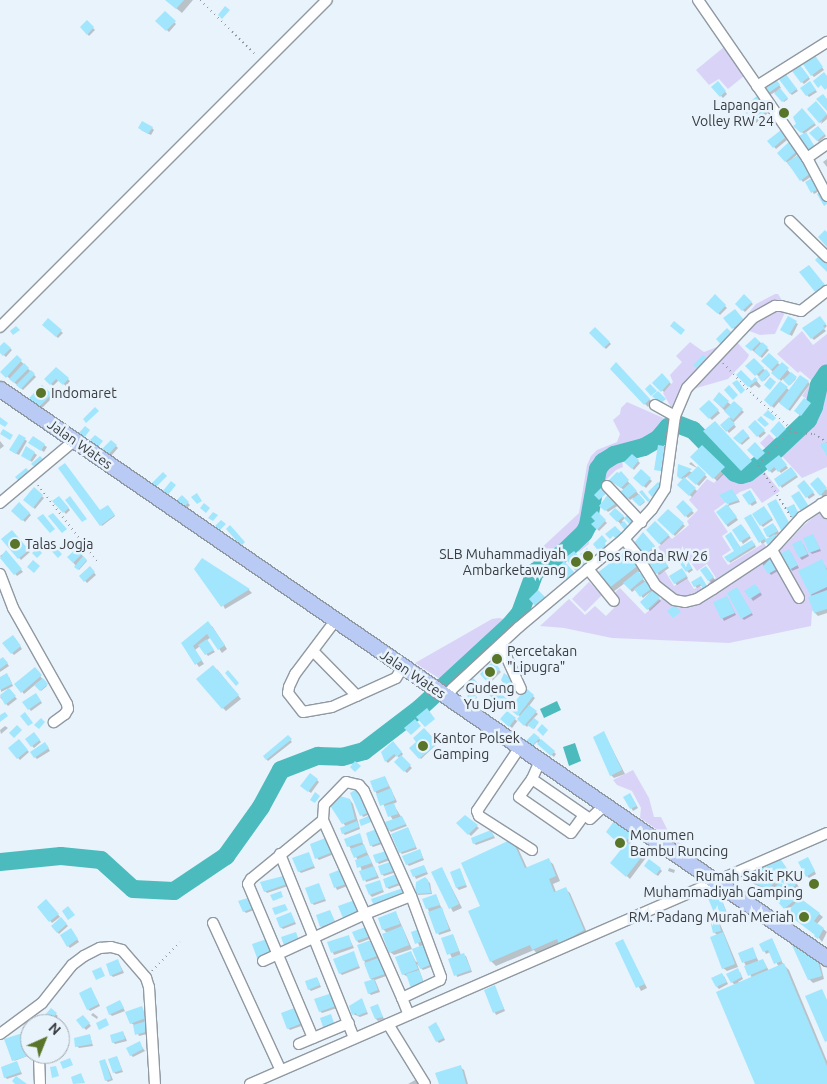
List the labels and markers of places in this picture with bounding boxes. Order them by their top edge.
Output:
place label: Lapangan Volley RW 24 [692,97,774,130]
marker: Lapangan Volley RW 24 [778,107,790,119]
place label: Indomaret [51,385,117,401]
marker: Indomaret [35,387,47,399]
place label: Talas Jogja [25,536,93,552]
marker: Talas Jogja [9,538,21,550]
place label: SLB Muhammadiyah Ambarketawang [439,546,566,578]
place label: Pos Ronda RW 26 [598,548,708,564]
marker: Pos Ronda RW 26 [582,550,594,562]
marker: SLB Muhammadiyah Ambarketawang [570,556,582,568]
place label: Percetakan "Lipugra" [507,643,577,676]
marker: Percetakan "Lipugra" [491,653,503,665]
marker: Gudeng Yu Djum [484,666,496,678]
place label: Gudeng Yu Djum [464,680,516,712]
place label: Kantor Polsek Gamping [433,730,520,762]
marker: Kantor Polsek Gamping [417,740,429,752]
place label: Monumen Bambu Runcing [630,827,728,860]
marker: Monumen Bambu Runcing [614,837,626,849]
place label: Rumah Sakit PKU Muhammadiyah Gamping [643,868,803,900]
marker: Rumah Sakit PKU Muhammadiyah Gamping [807,877,821,891]
place label: RM. Padang Murah Meriah [629,909,794,925]
marker: RM. Padang Murah Meriah [798,911,810,923]

